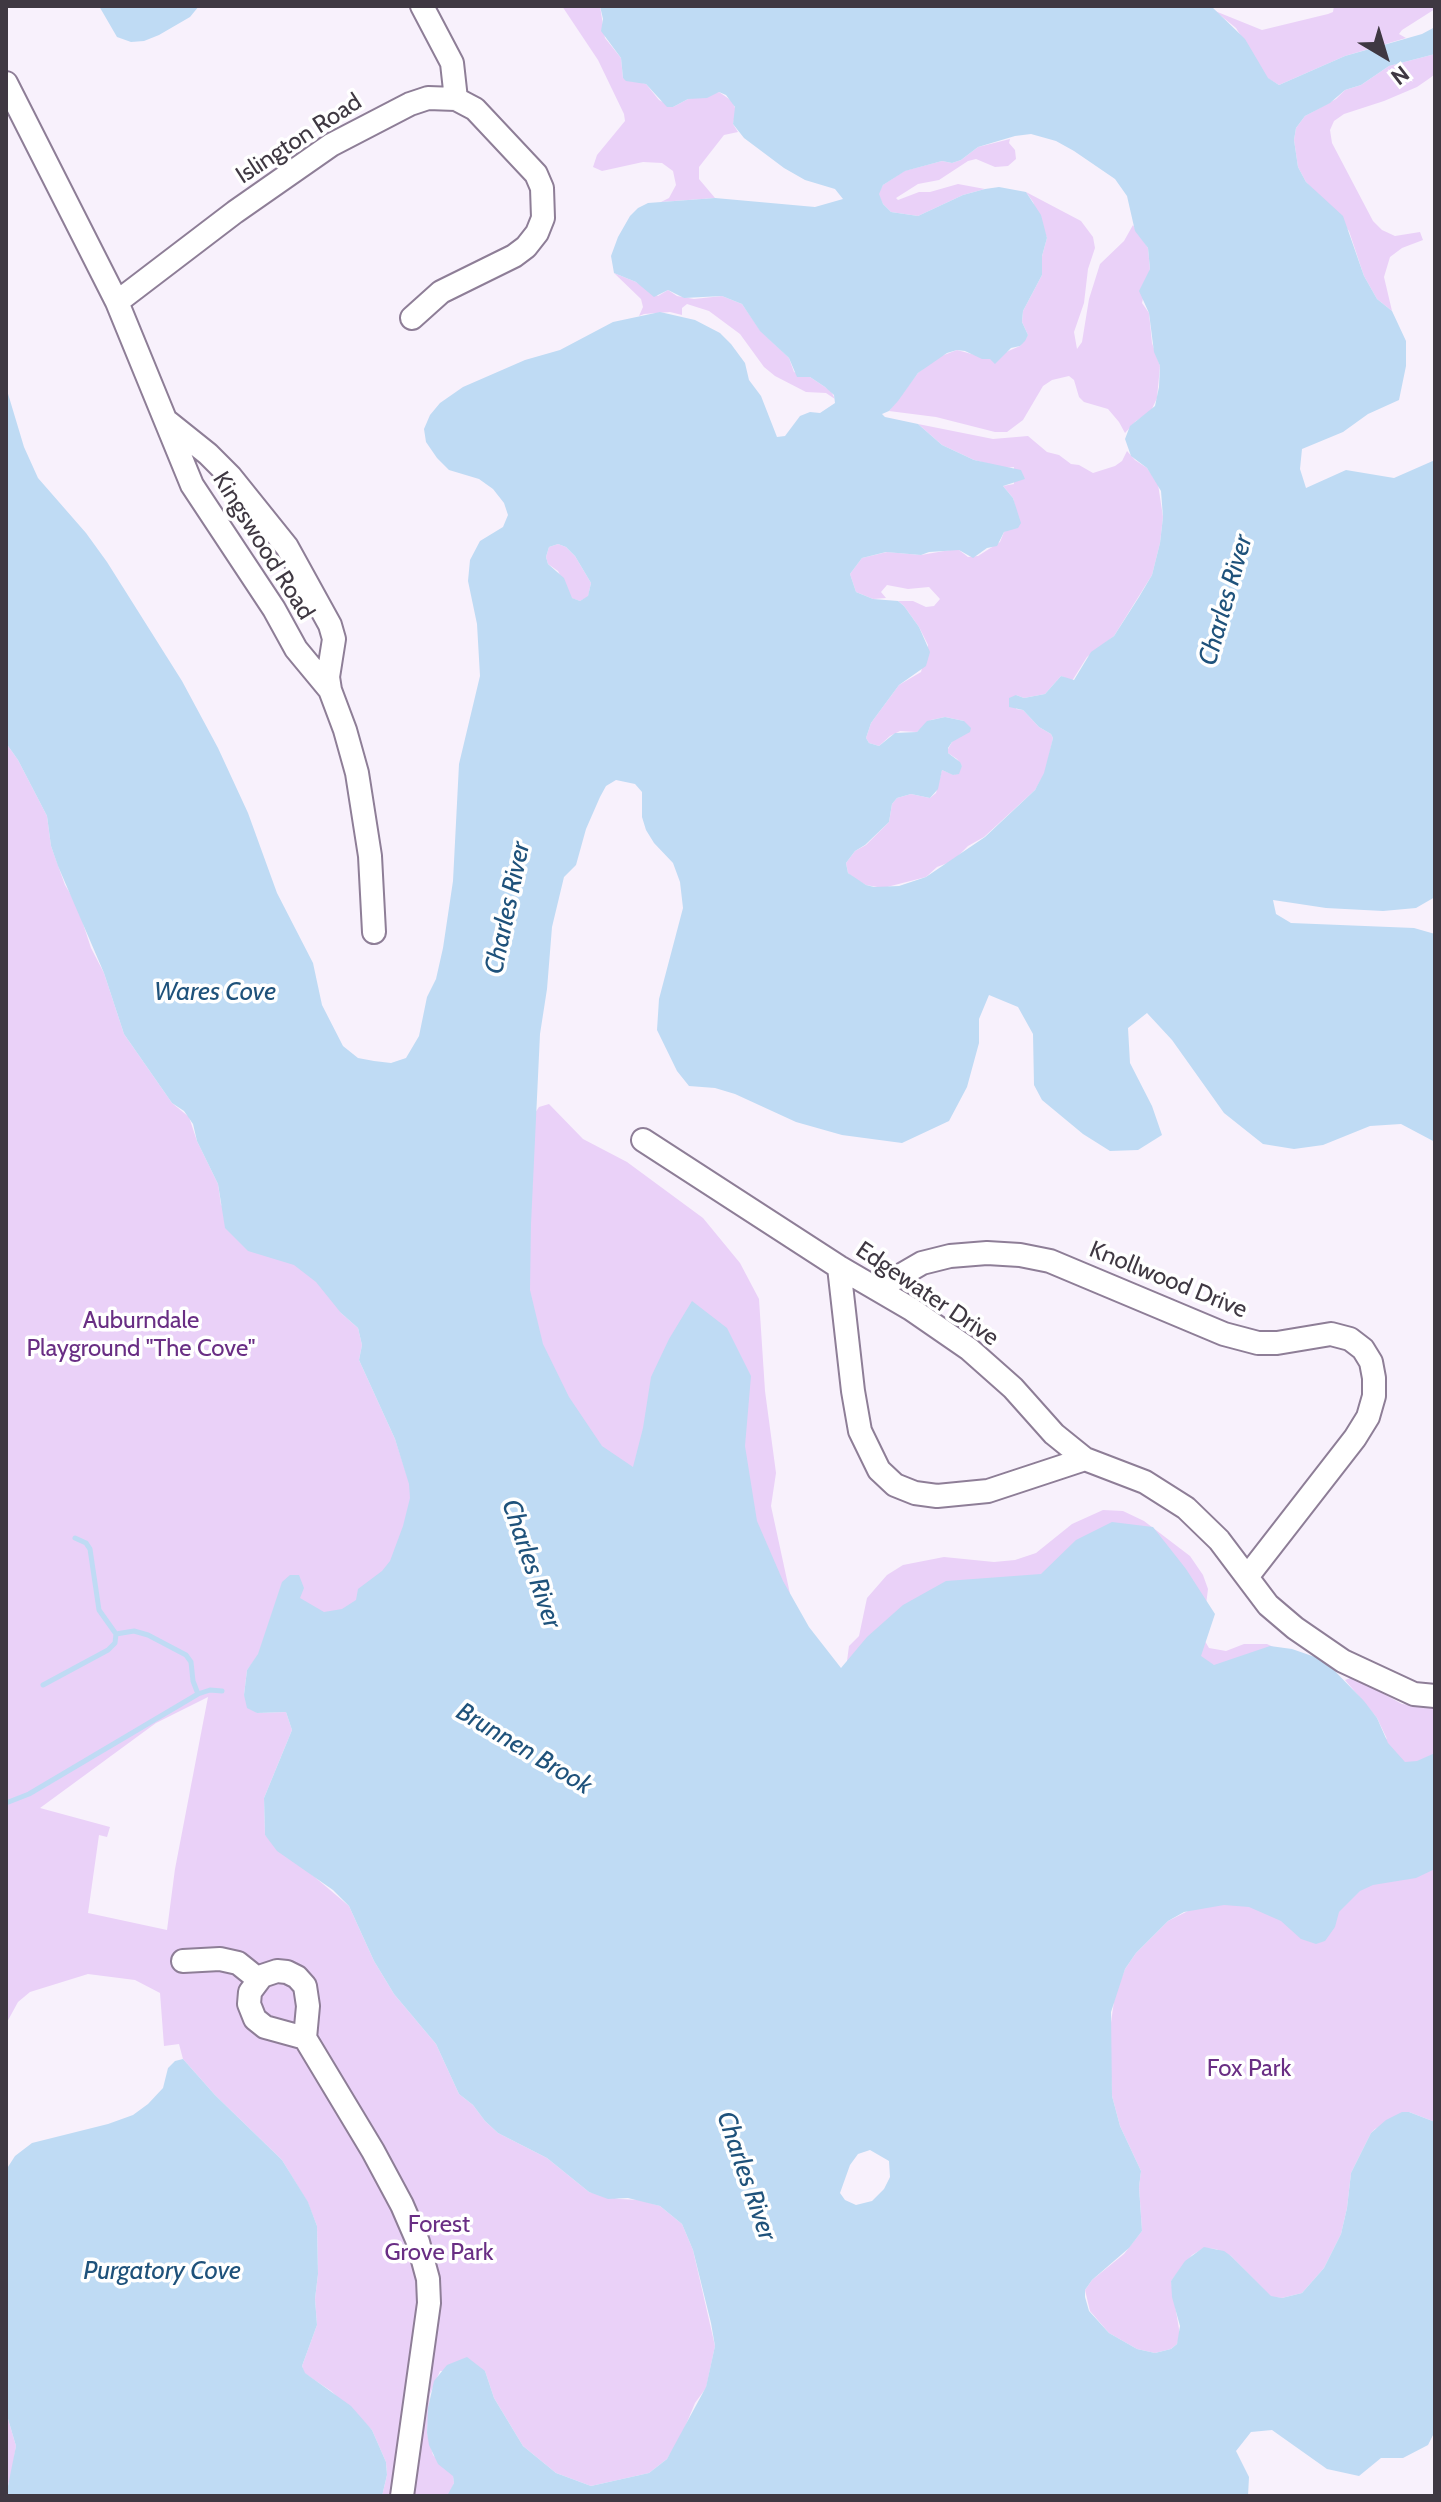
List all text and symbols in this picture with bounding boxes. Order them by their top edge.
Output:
north arrow [1345,16,1425,96]
text: N [1386,60,1415,91]
street label: Islington Road [231,88,367,190]
street label: Kingswood Road [206,467,320,625]
water label: Charles River [1192,531,1260,669]
water label: Charles River [479,839,537,977]
water label: Wares Cove [154,976,276,1008]
street label: Knollwood Drive [1085,1235,1251,1325]
street label: Edgewater Drive [850,1236,1004,1352]
park label: Auburndale Playground "The Cove" [26,1307,256,1363]
water label: Charles River [494,1495,568,1633]
water label: Brunnen Brook [450,1696,598,1802]
park label: Fox Park [1207,2055,1291,2083]
water label: Charles River [709,2107,783,2245]
park label: Forest Grove Park [385,2211,493,2267]
water label: Purgatory Cove [83,2255,241,2287]

